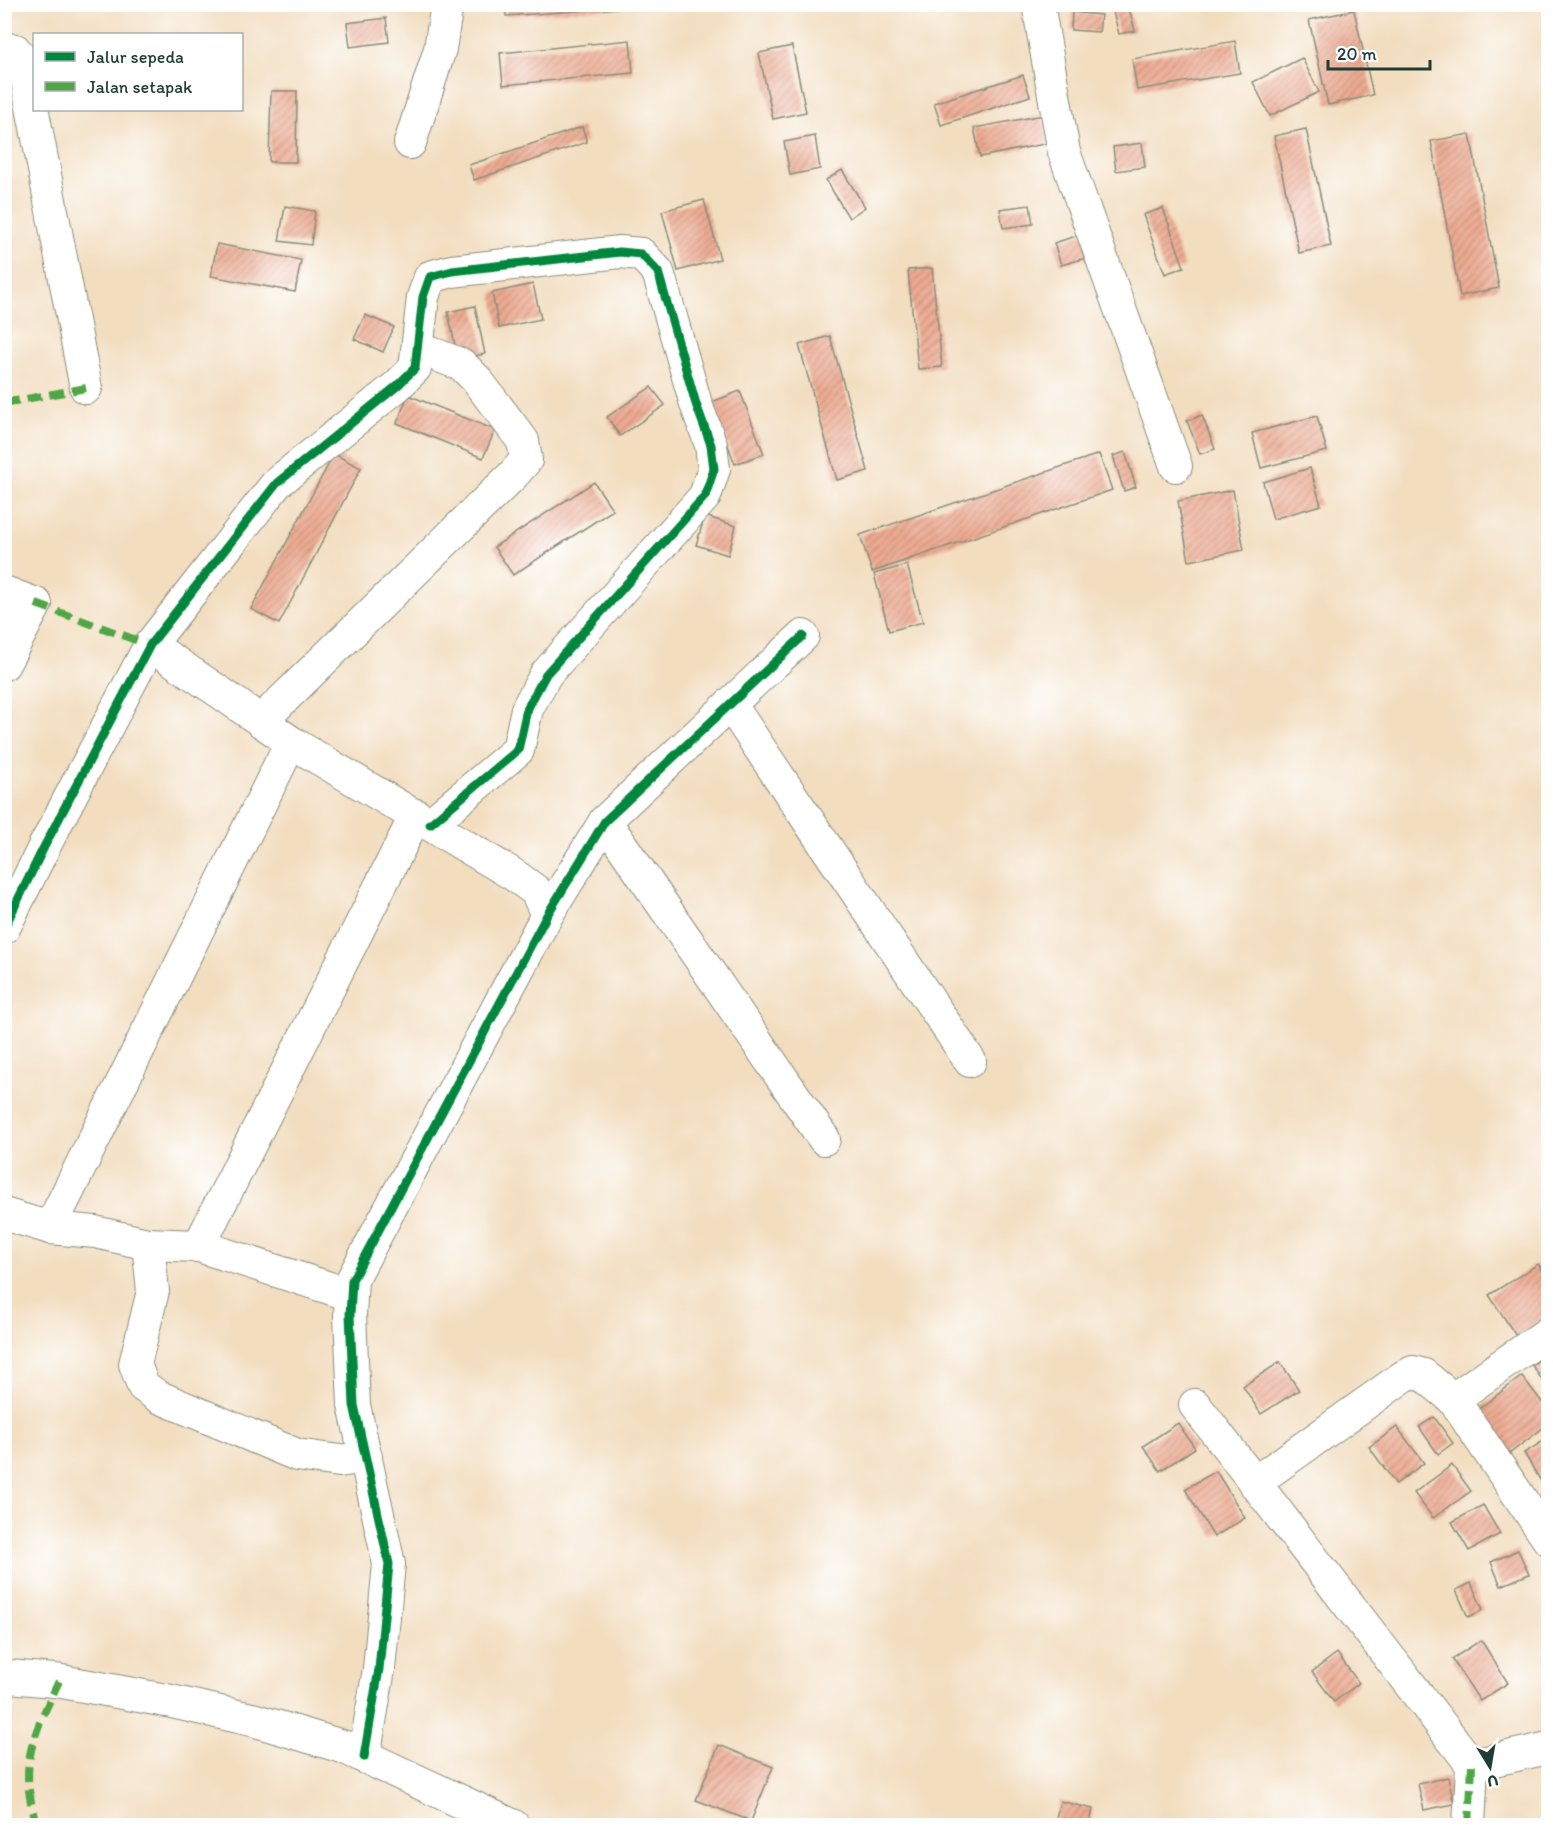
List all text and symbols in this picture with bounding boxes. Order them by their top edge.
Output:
legend [33,33,243,111]
scale bar [1328,33,1430,71]
text: 20 m [1337,43,1377,65]
text: Jalur sepeda [87,46,184,68]
text: Jalan setapak [87,76,193,98]
north arrow [1460,1737,1520,1797]
text: U [1486,1771,1500,1792]

